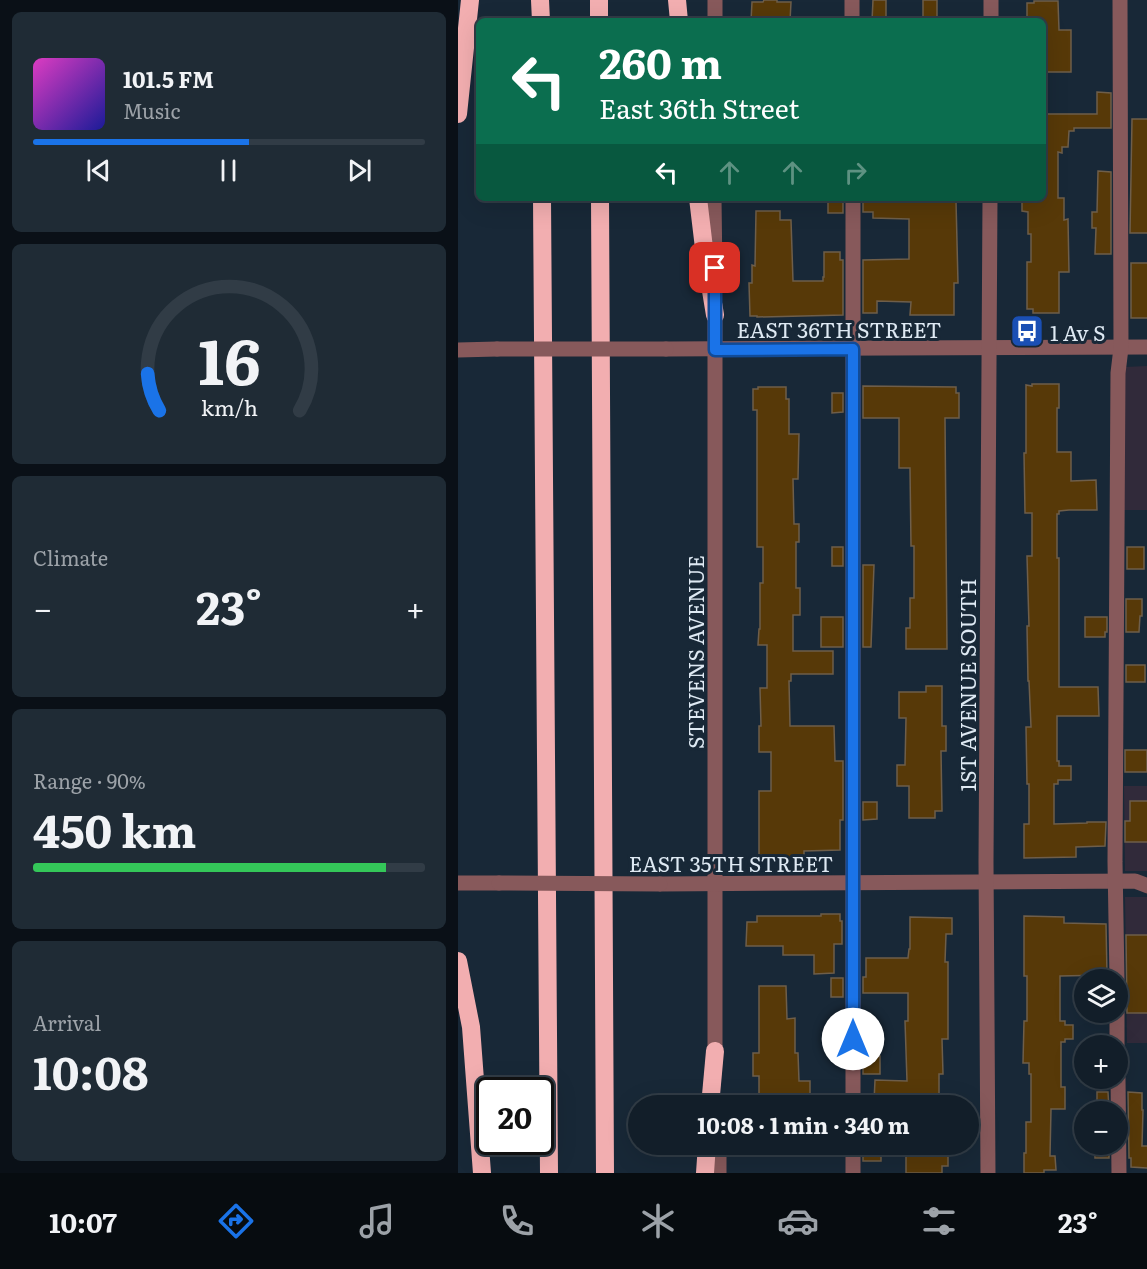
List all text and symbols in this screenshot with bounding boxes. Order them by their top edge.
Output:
text: 260 m [599,30,722,92]
icon: left [500,42,578,120]
text: 101.5 FM [123,62,214,95]
text: East 36th Street [599,87,799,127]
text: Music [123,95,180,125]
icon: previous [82,154,115,187]
icon: pause [212,154,245,187]
icon: next [343,154,376,187]
icon: left [650,156,683,189]
icon: ahead [713,156,746,189]
icon: ahead [776,156,809,189]
icon: right [839,156,872,189]
pin [689,242,740,293]
icon: arrive [698,251,731,284]
text: 16 [198,312,260,404]
street label: EAST 36TH STREET [736,313,942,344]
bus stop icon: 1 Av S [1009,313,1045,349]
place label: 1 Av S [1050,316,1105,347]
text: km/h [200,392,258,424]
text: Climate [33,542,108,572]
street label: STEVENS AVENUE [679,555,710,749]
text: 23° [196,572,262,639]
street label: 1ST AVENUE SOUTH [951,578,982,792]
text: − [33,582,52,631]
text: + [406,582,425,631]
text: Range · 90% [33,765,146,795]
text: 450 km [33,795,196,862]
street label: EAST 35TH STREET [629,847,833,878]
map controls [1074,969,1128,1155]
button: layers [1074,969,1128,1023]
text: Arrival [33,1007,101,1037]
position arrow [821,1007,885,1071]
button: + [1074,1035,1128,1089]
text: 10:08 [33,1037,148,1104]
speed limit sign: 20 [476,1077,554,1155]
button: − [1074,1101,1128,1155]
text: 10:08 · 1 min · 340 m [697,1108,910,1141]
icon: directions [215,1200,257,1242]
icon: music [356,1200,398,1242]
icon: phone [496,1200,538,1242]
icon: climate [637,1200,679,1242]
icon: car [777,1200,819,1242]
icon: filters [918,1200,960,1242]
text: 10:07 [49,1201,117,1241]
text: 23° [1058,1201,1098,1241]

